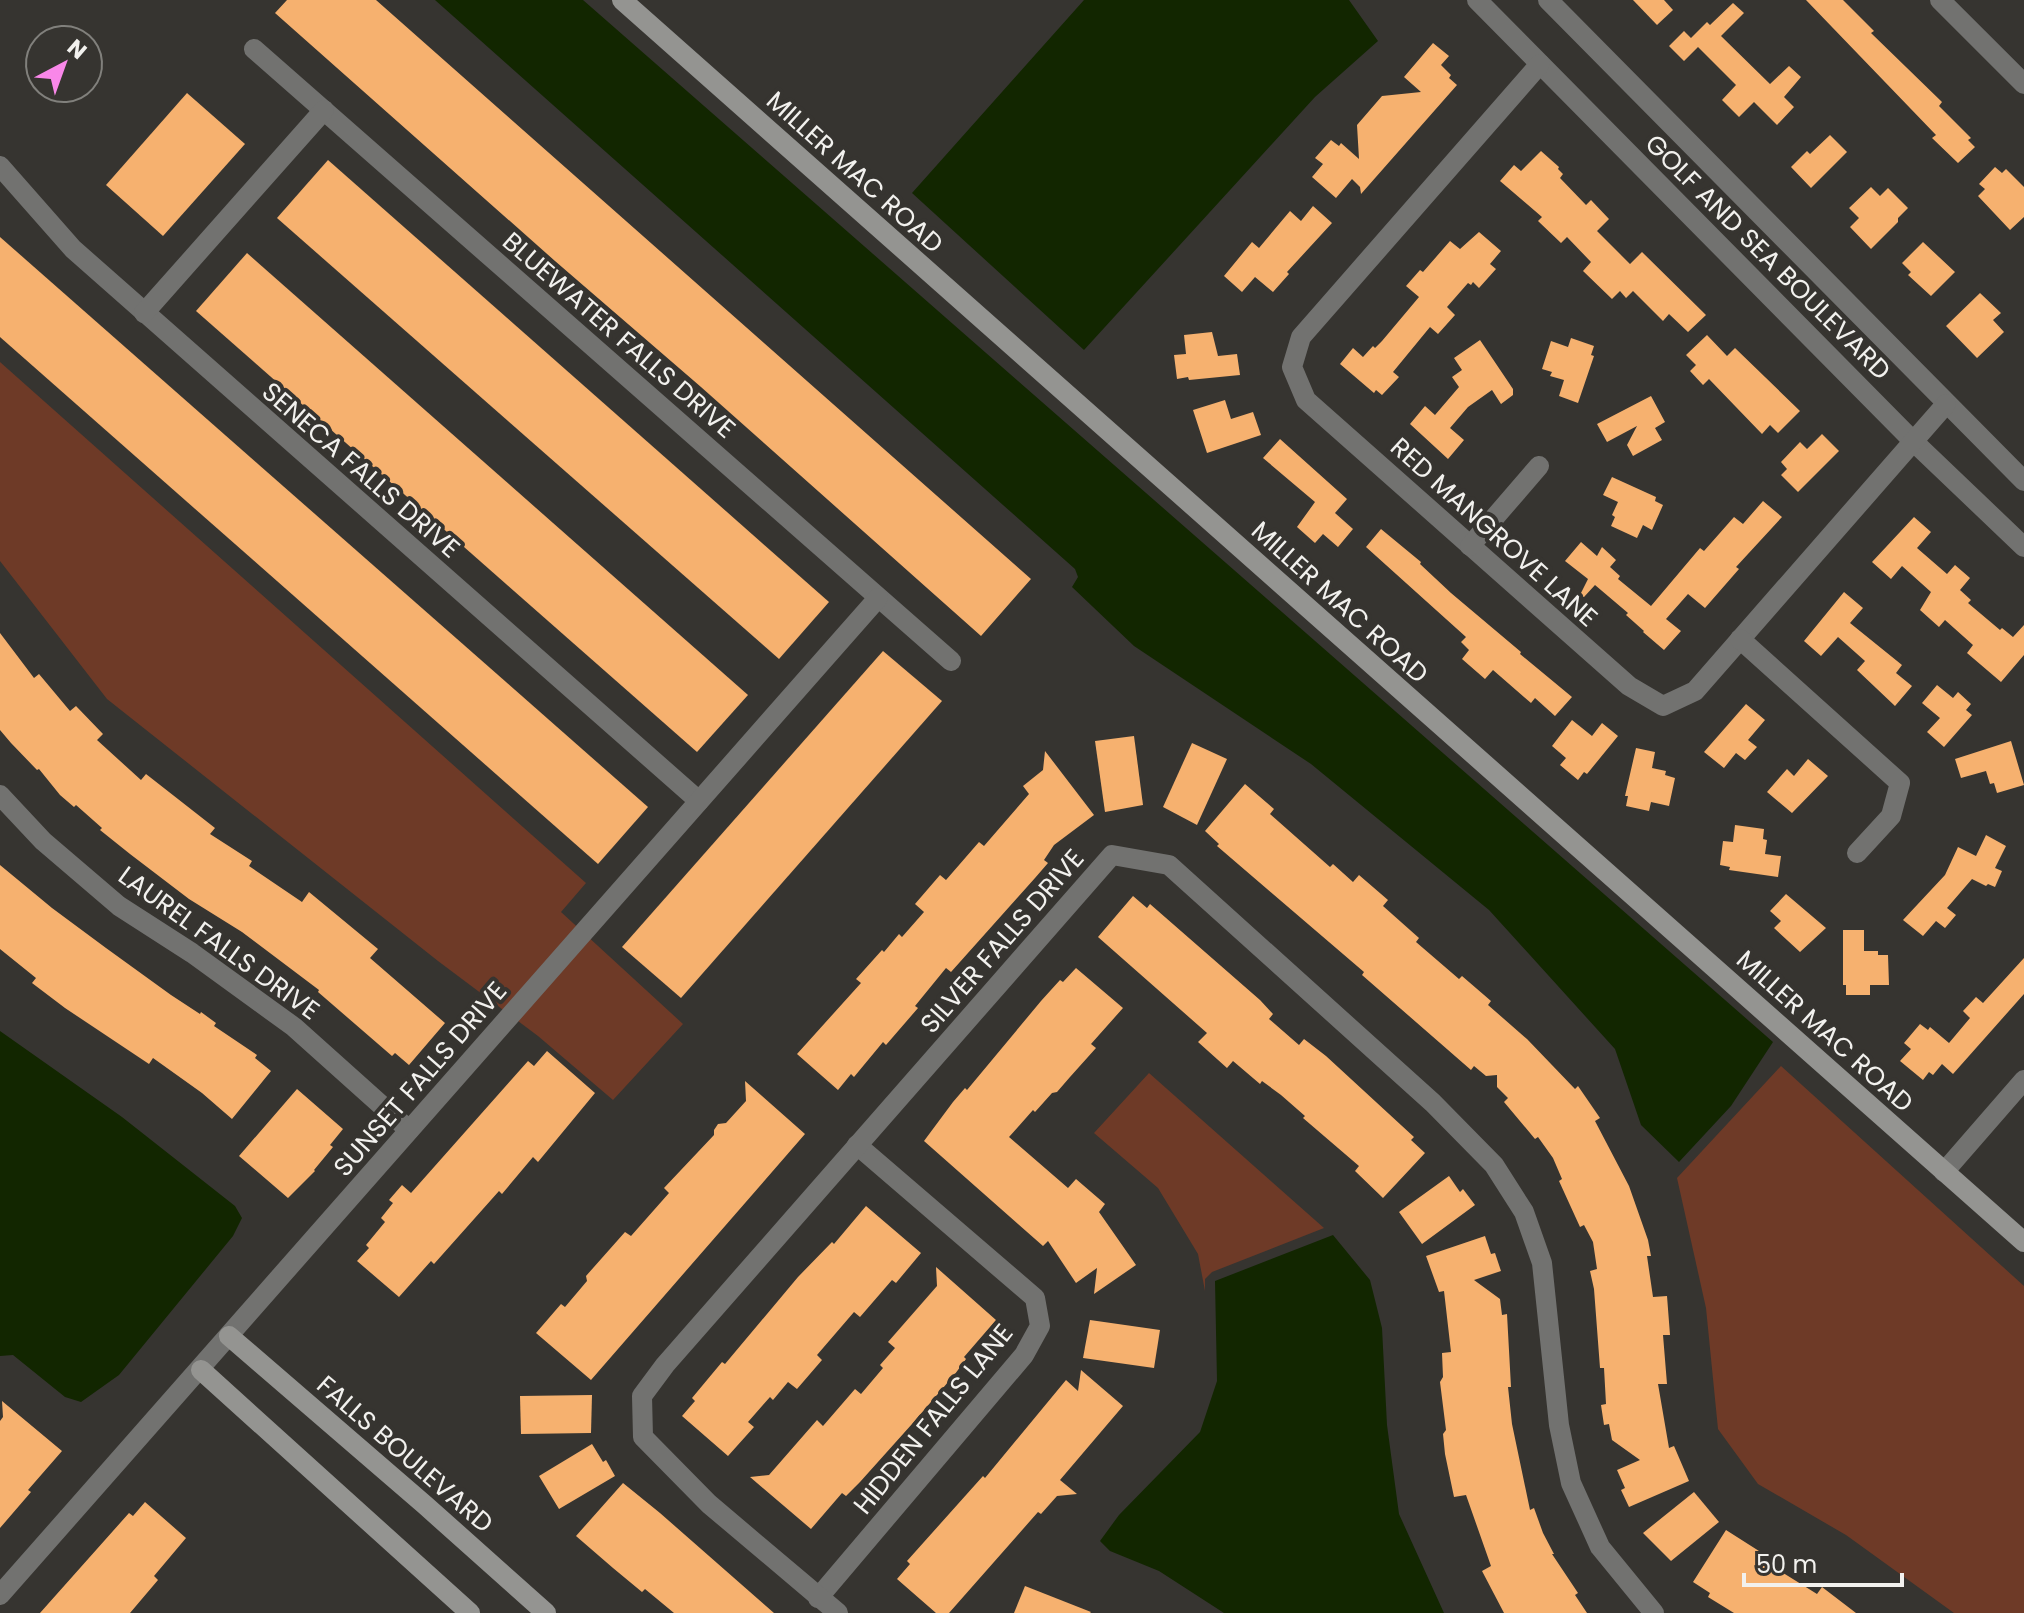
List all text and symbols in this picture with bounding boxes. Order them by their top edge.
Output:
north arrow [24,24,104,104]
text: N [60,32,93,66]
street label: MILLER MAC ROAD [759,83,951,261]
street label: GOLF AND SEA BOULEVARD [1637,126,1899,388]
street label: BLUEWATER FALLS DRIVE [495,224,743,446]
street label: SENECA FALLS DRIVE [254,374,468,566]
street label: RED MANGROVE LANE [1383,429,1605,635]
street label: MILLER MAC ROAD [1244,513,1436,691]
street label: SILVER FALLS DRIVE [912,841,1092,1041]
street label: LAUREL FALLS DRIVE [111,858,327,1028]
street label: MILLER MAC ROAD [1729,942,1921,1120]
street label: SUNSET FALLS DRIVE [325,974,515,1184]
street label: HIDDEN FALLS LANE [845,1316,1021,1522]
street label: FALLS BOULEVARD [309,1367,501,1541]
scale bar [1744,1537,1902,1587]
text: 50 m [1756,1548,1817,1581]

